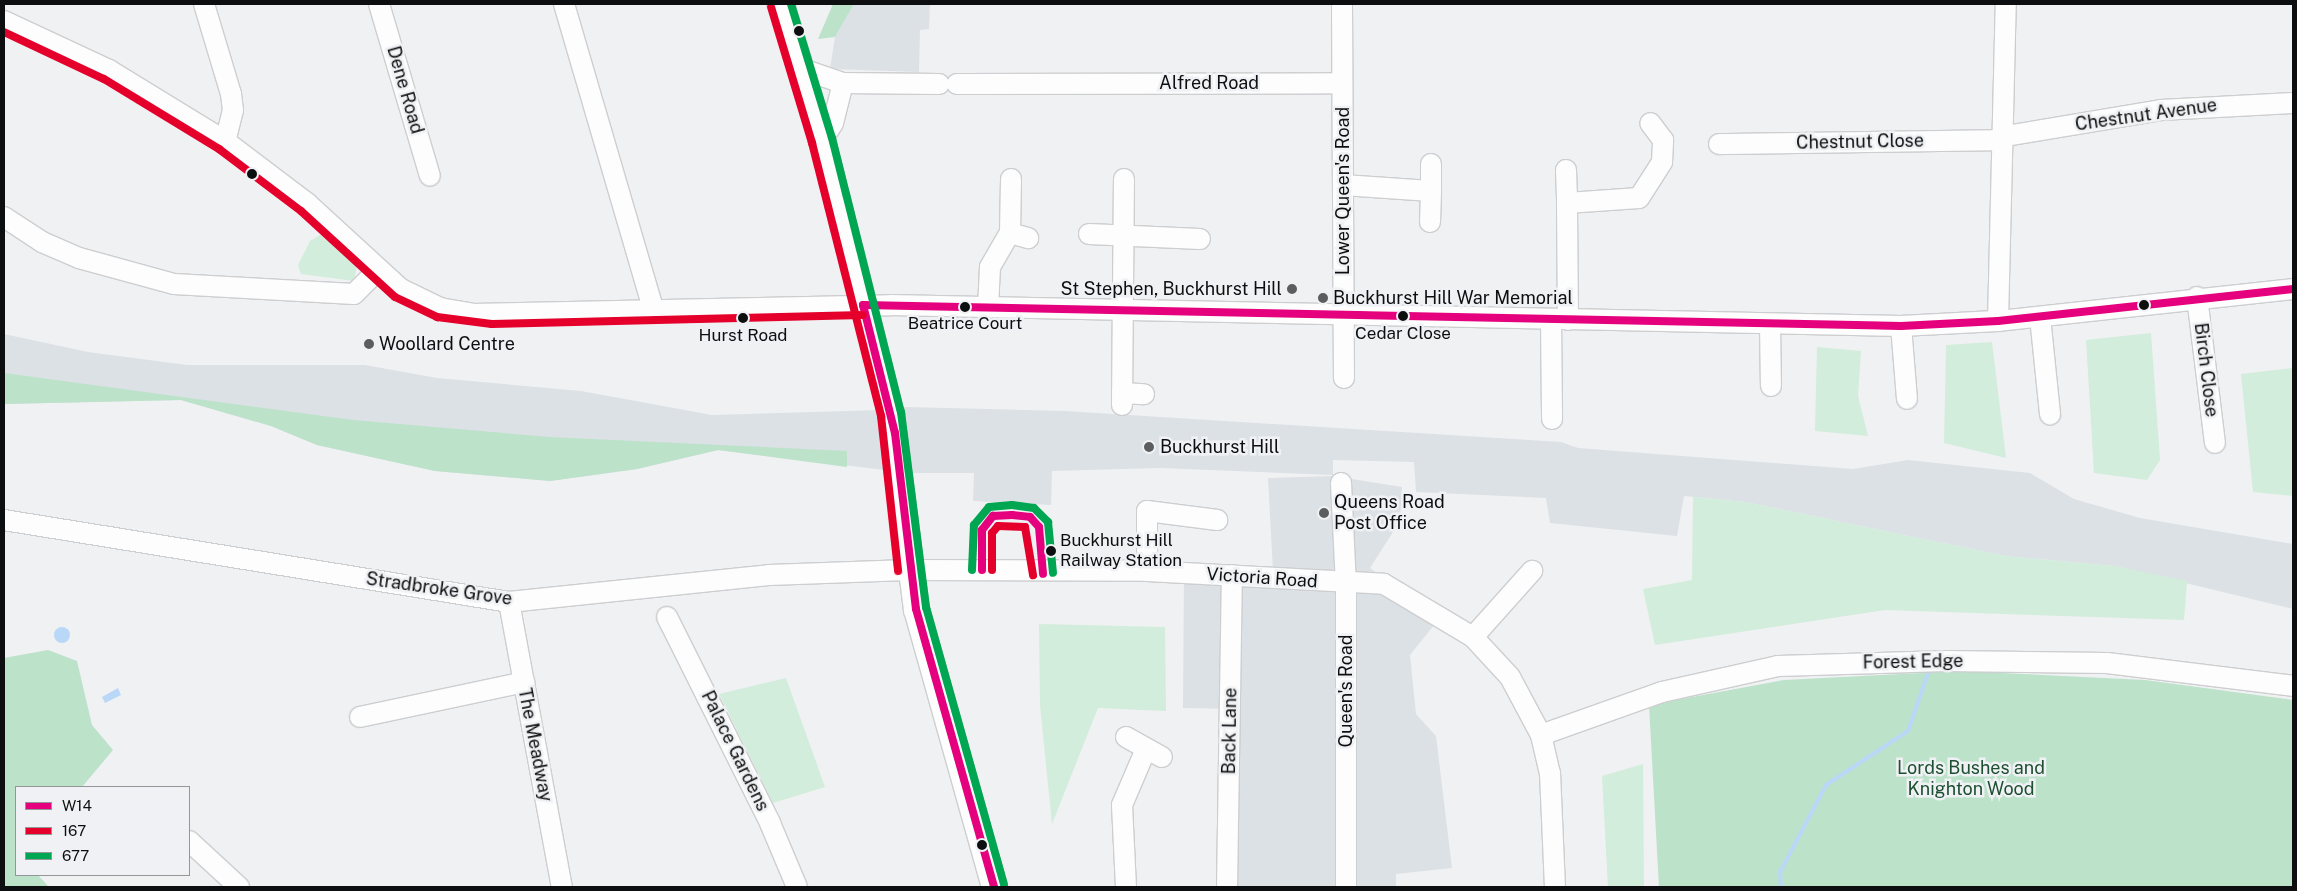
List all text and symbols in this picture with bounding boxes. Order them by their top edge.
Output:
unlabelled marker [794,26,804,36]
street label: Dene Road [382,44,428,136]
street label: Alfred Road [1159,72,1259,94]
street label: Chestnut Avenue [2074,94,2218,136]
street label: Lower Queen's Road [1332,107,1354,275]
street label: Chestnut Close [1796,130,1924,154]
unlabelled marker [247,169,257,179]
place label: St Stephen, Buckhurst Hill [1060,278,1282,300]
marker: St Stephen, Buckhurst Hill [1286,283,1298,295]
place label: Buckhurst Hill War Memorial [1333,287,1573,309]
marker: Buckhurst Hill War Memorial [1317,292,1329,304]
unlabelled marker [2139,300,2149,310]
marker: Beatrice Court [960,302,970,312]
marker: Cedar Close [1398,311,1408,321]
marker: Hurst Road [738,313,748,323]
place label: Beatrice Court [908,314,1022,334]
street label: Birch Close [2190,322,2222,418]
place label: Cedar Close [1355,324,1451,344]
place label: Hurst Road [698,326,788,346]
place label: Woollard Centre [379,333,515,355]
marker: Woollard Centre [363,338,375,350]
place label: Buckhurst Hill [1160,436,1279,458]
marker: Buckhurst Hill [1142,440,1156,454]
place label: Queens Road Post Office [1334,492,1445,534]
marker: Queens Road Post Office [1318,507,1330,519]
place label: Buckhurst Hill Railway Station [1060,531,1182,571]
marker: Buckhurst Hill Railway Station [1046,546,1056,556]
street label: Victoria Road [1206,563,1318,593]
street label: Stradbroke Grove [364,568,514,610]
street label: Queen's Road [1335,635,1357,747]
street label: Forest Edge [1862,650,1964,674]
street label: The Meadway [513,686,557,804]
street label: Palace Gardens [697,687,773,815]
street label: Back Lane [1218,687,1242,775]
park label: Lords Bushes and Knighton Wood [1897,758,2045,801]
legend [15,786,190,876]
text: W14 [62,797,92,814]
text: 167 [62,822,86,839]
unlabelled marker [977,840,987,850]
text: 677 [62,847,89,864]

